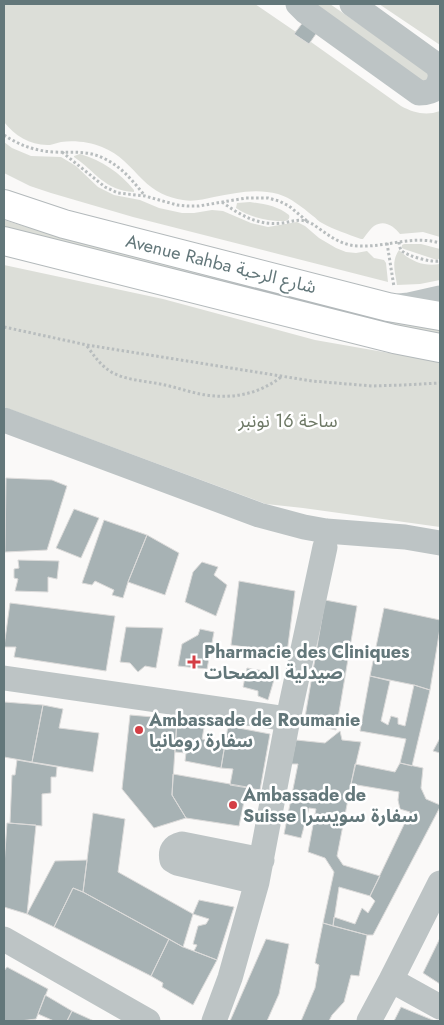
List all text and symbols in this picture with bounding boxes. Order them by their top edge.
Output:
street label: Avenue Rahba شارع الرحبة [123,228,319,301]
park label: ساحة 16 نونبر [237,408,338,434]
place label: Pharmacie des Cliniques صيدلية المصحات [204,639,409,686]
marker: Pharmacie des Cliniques صيدلية المصحات [188,656,200,668]
place label: Ambassade de Roumanie سفارة رومانيا [148,707,360,754]
marker: Ambassade de Roumanie سفارة رومانيا [133,724,145,736]
place label: Ambassade de Suisse سفارة سويسرا [242,782,418,829]
marker: Ambassade de Suisse سفارة سويسرا [227,799,239,811]

